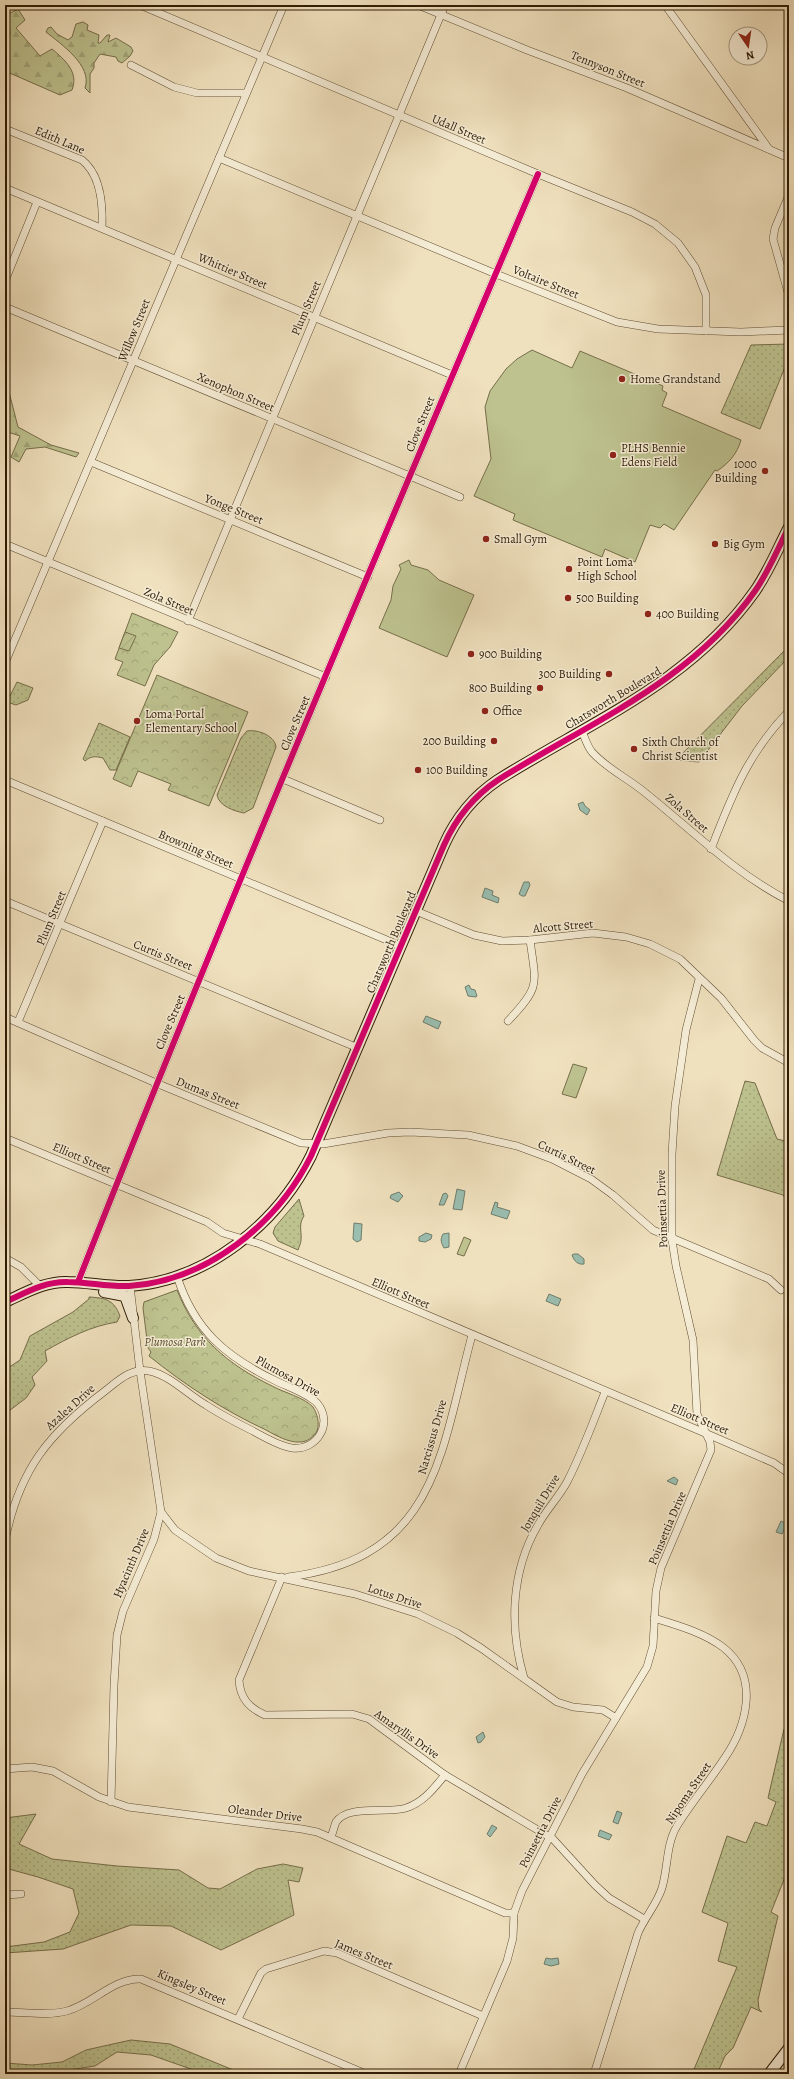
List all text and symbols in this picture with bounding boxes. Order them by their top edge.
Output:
north arrow [728,26,768,66]
street label: Tennyson Street [568,47,648,91]
text: N [745,47,756,63]
street label: Udall Street [429,110,489,148]
street label: Edith Lane [32,122,88,158]
street label: Whittier Street [195,249,270,293]
street label: Voltaire Street [510,261,581,303]
street label: Plum Street [287,278,325,338]
street label: Willow Street [114,296,154,365]
street label: Xenophon Street [195,368,277,416]
place label: Home Grandstand [630,371,721,387]
marker: Home Grandstand [617,374,627,384]
street label: Clove Street [402,394,438,454]
place label: PLHS Bennie Edens Field [621,440,686,470]
marker: PLHS Bennie Edens Field [608,450,618,460]
place label: 1000 Building [715,456,757,486]
marker: 1000 Building [760,466,770,476]
street label: Yonge Street [201,490,266,528]
place label: Small Gym [494,531,547,547]
marker: Small Gym [481,534,491,544]
place label: Big Gym [723,536,765,552]
marker: Big Gym [710,539,720,549]
place label: Point Loma High School [577,554,637,584]
marker: Point Loma High School [564,564,574,574]
street label: Zola Street [141,583,197,619]
place label: 500 Building [576,590,639,606]
marker: 500 Building [563,593,573,603]
place label: 400 Building [656,606,719,622]
marker: 400 Building [643,609,653,619]
place label: 900 Building [479,646,542,662]
marker: 900 Building [466,649,476,659]
street label: Chatsworth Boulevard [562,663,664,733]
place label: 300 Building [538,666,601,682]
marker: 300 Building [604,669,614,679]
place label: 800 Building [469,680,532,696]
marker: 800 Building [535,683,545,693]
street label: Clove Street [276,693,314,753]
place label: Office [493,703,522,719]
place label: Loma Portal Elementary School [145,706,237,736]
marker: Office [480,706,490,716]
marker: Loma Portal Elementary School [132,716,142,726]
place label: 200 Building [423,733,486,749]
place label: Sixth Church of Christ Scientist [642,734,721,764]
marker: 200 Building [489,736,499,746]
marker: Sixth Church of Christ Scientist [629,744,639,754]
place label: 100 Building [426,762,488,778]
marker: 100 Building [413,765,423,775]
street label: Zola Street [662,790,712,836]
street label: Browning Street [156,826,236,872]
street label: Plum Street [32,888,70,948]
street label: Chatsworth Boulevard [362,888,420,995]
street label: Alcott Street [531,915,594,937]
street label: Curtis Street [131,936,195,974]
street label: Clove Street [151,992,189,1052]
street label: Dumas Street [174,1073,242,1113]
street label: Curtis Street [535,1136,599,1178]
street label: Elliott Street [50,1138,114,1178]
street label: Poinsettia Drive [653,1170,671,1248]
street label: Elliott Street [369,1273,433,1313]
park label: Plumosa Park [144,1334,206,1350]
street label: Plumosa Drive [253,1352,323,1400]
street label: Azalea Drive [41,1381,98,1434]
street label: Narcissus Drive [414,1398,450,1476]
street label: Elliott Street [668,1399,732,1439]
street label: Jonquil Drive [517,1471,563,1535]
street label: Poinsettia Drive [644,1489,690,1567]
street label: Hyacinth Drive [109,1526,153,1600]
street label: Lotus Drive [366,1580,424,1612]
street label: Amaryllis Drive [371,1705,443,1762]
street label: Nipoma Street [661,1759,715,1827]
street label: Poinsettia Drive [515,1793,565,1871]
street label: Oleander Drive [227,1801,303,1825]
street label: James Street [333,1935,395,1973]
street label: Kingsley Street [155,1965,229,2009]

